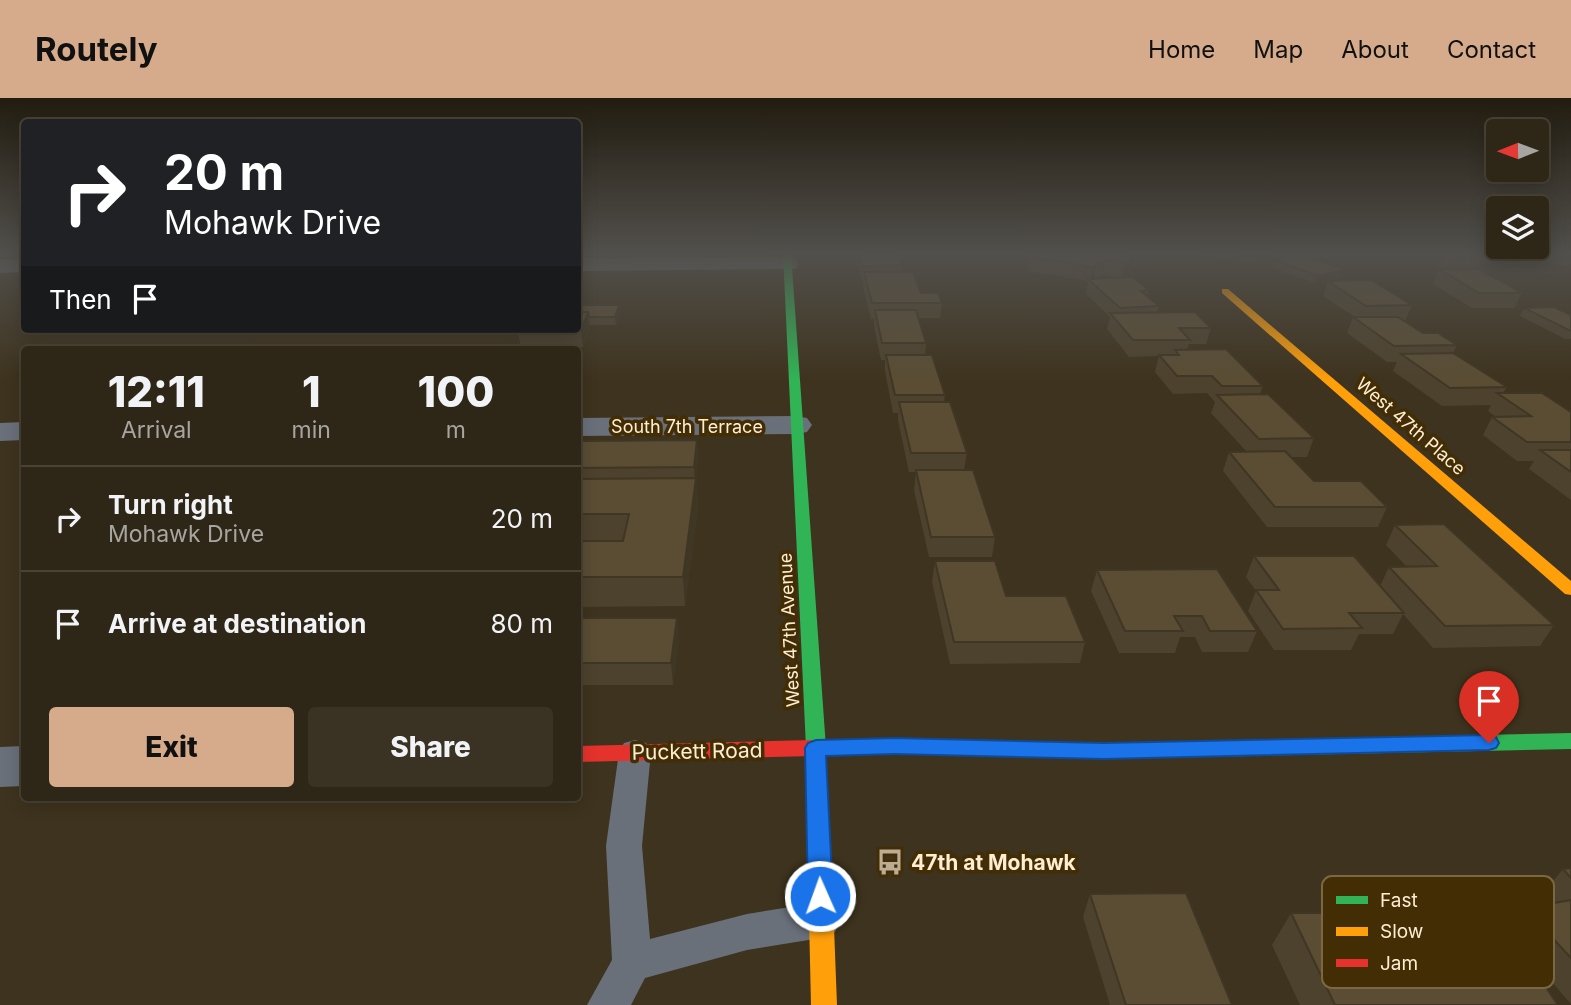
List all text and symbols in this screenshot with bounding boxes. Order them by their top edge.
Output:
text: Routely [35,29,158,69]
text: Home [1148,35,1215,64]
text: Map [1253,35,1303,64]
text: About [1341,35,1409,64]
text: Contact [1447,35,1536,64]
north arrow [1486,119,1549,182]
map controls [1486,119,1549,259]
text: 20 m [164,143,284,202]
icon: right [49,147,140,238]
button: layers [1486,196,1549,259]
text: Mohawk Drive [164,203,381,242]
icon: arrive [126,280,164,318]
text: Then [49,284,112,315]
text: 12:11 [108,366,205,417]
text: 1 [302,366,321,417]
text: 100 [418,366,494,417]
street label: West 47th Place [1352,373,1470,479]
text: Arrival [121,416,192,444]
text: min [292,416,331,444]
text: m [446,416,466,444]
street label: South 7th Terrace [611,416,763,437]
text: Turn right [108,489,233,520]
icon: right [49,500,87,538]
text: 20 m [491,503,553,534]
text: Mohawk Drive [108,520,264,548]
street label: West 47th Avenue [774,552,804,708]
icon: arrive [49,605,87,643]
text: Arrive at destination [108,608,367,639]
text: 80 m [490,608,553,639]
pin [1459,671,1519,743]
icon: arrive [1470,682,1508,720]
button: Exit [49,707,294,787]
button: Share [308,707,553,787]
street label: Puckett Road [631,737,763,765]
bus stop icon: 47th at Mohawk [875,847,905,877]
place label: 47th at Mohawk [911,850,1077,875]
position arrow [783,859,857,933]
legend [1322,876,1554,988]
text: Fast [1380,889,1418,912]
text: Slow [1380,920,1423,943]
text: Jam [1380,952,1418,975]

